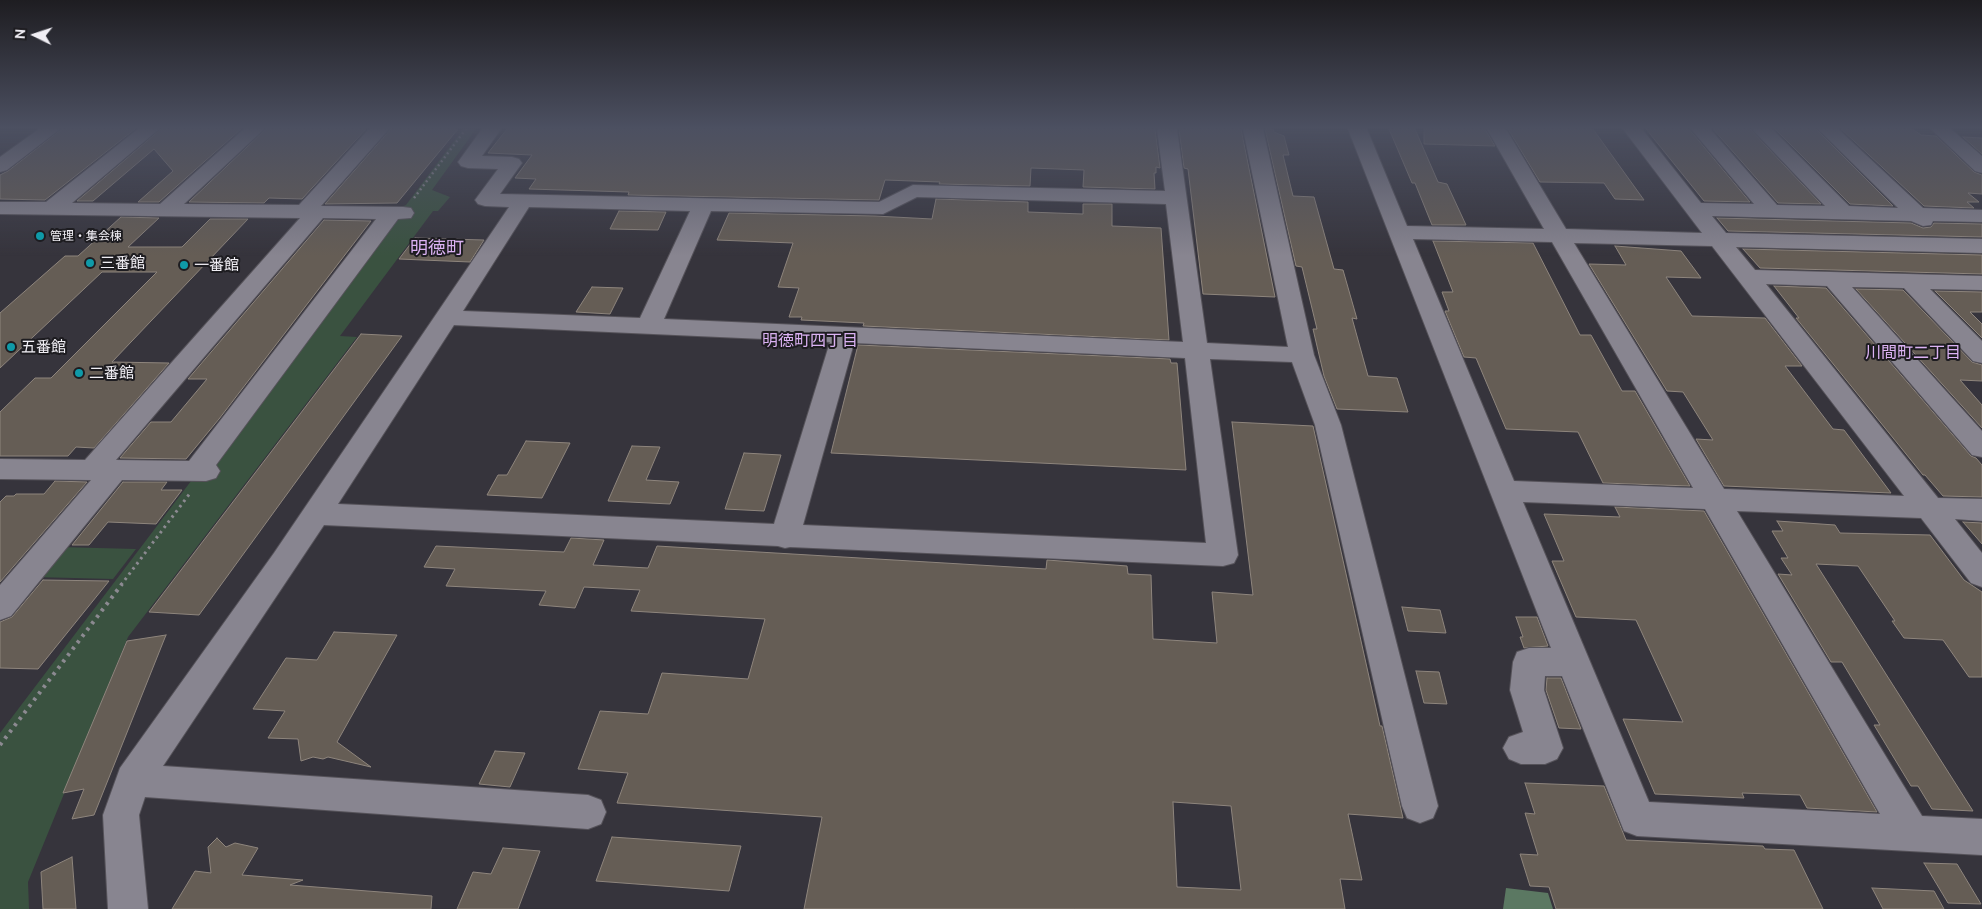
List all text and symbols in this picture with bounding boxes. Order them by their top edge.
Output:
north arrow [10,10,60,60]
text: N [12,28,28,40]
place label: 管理・集会棟 [50,229,122,243]
marker: 管理・集会棟 [34,230,46,242]
district label: 明徳町 [410,237,464,259]
place label: 三番館 [100,254,145,272]
place label: 一番館 [194,256,239,274]
marker: 三番館 [84,257,96,269]
marker: 一番館 [178,259,190,271]
district label: 明徳町四丁目 [762,331,858,351]
place label: 五番館 [21,338,66,356]
marker: 五番館 [5,341,17,353]
district label: 川間町二丁目 [1865,343,1961,363]
place label: 二番館 [89,364,134,382]
marker: 二番館 [73,367,85,379]

